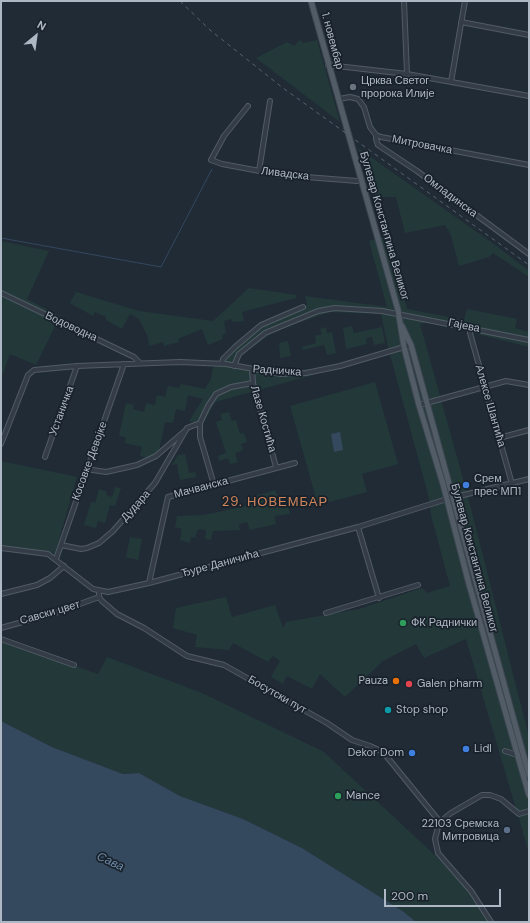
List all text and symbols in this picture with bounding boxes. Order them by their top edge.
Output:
street label: 1. новембар [318,11,346,71]
north arrow [16,16,56,56]
text: N [35,17,49,34]
place label: Црква Светог пророка Илије [361,74,435,100]
marker: Црква Светог пророка Илије [348,82,358,92]
street label: Митровачка [391,133,453,157]
street label: Булевар Константина Великог [356,150,412,302]
street label: Ливадска [260,165,310,183]
street label: Омладинска [420,171,480,221]
street label: Водоводна [43,309,99,345]
street label: Гајева [447,316,481,336]
street label: Радничка [252,363,302,379]
street label: Алексе Шантића [472,363,508,449]
street label: Устаничка [47,384,77,438]
street label: Лазе Костића [247,384,279,454]
street label: Косовке Девојке [70,420,110,502]
place label: Срем прес МП1 [474,472,521,498]
street label: Мачванска [172,474,230,502]
marker: Срем прес МП1 [461,480,471,490]
street label: Булевар Константина Великог [448,482,500,634]
street label: Дудара [119,488,153,524]
district label: 29. НОВЕМБАР [222,495,328,511]
street label: Ђуре Даничића [180,547,260,581]
street label: Савски цвет [18,598,82,628]
place label: ФК Раднички [411,616,477,630]
marker: ФК Раднички [398,618,408,628]
street label: Босутски пут [245,673,309,717]
place label: Pauza [359,674,388,688]
marker: Pauza [391,676,401,686]
place label: Galen pharm [417,677,482,691]
marker: Galen pharm [404,679,414,689]
place label: Stop shop [396,703,448,717]
marker: Stop shop [383,705,393,715]
place label: Lidl [474,742,492,756]
marker: Lidl [461,744,471,754]
place label: Dekor Dom [348,746,404,760]
marker: Dekor Dom [407,748,417,758]
place label: Mance [346,789,380,803]
marker: Mance [333,791,343,801]
place label: 22103 Сремска Митровица [422,817,499,843]
marker: 22103 Сремска Митровица [502,825,512,835]
water label: Сава [94,850,126,874]
scale bar [386,881,503,907]
text: 200 m [391,888,428,904]

